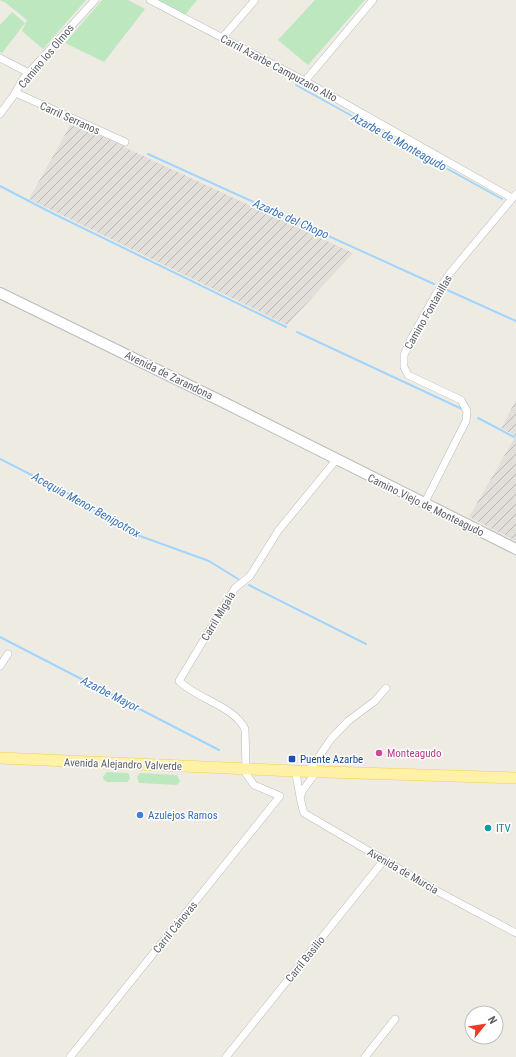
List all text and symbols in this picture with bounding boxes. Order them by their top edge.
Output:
street label: Camino los Olmos [16,22,77,91]
street label: Carril Azarbe Campuzano Alto [218,32,340,105]
street label: Carril Serranos [38,99,102,137]
water label: Azarbe de Monteagudo [348,110,449,174]
water label: Azarbe del Chopo [250,196,331,242]
street label: Camino Fontanillas [402,273,455,352]
street label: Avenida de Zarandona [123,348,215,402]
water label: Acequia Menor Benipotrox [29,469,143,541]
street label: Camino Viejo de Monteagudo [366,472,486,539]
street label: Carril Migala [199,589,238,643]
water label: Azarbe Mayor [78,673,142,715]
place label: Monteagudo [387,747,442,760]
marker: Monteagudo [374,748,384,758]
place label: Puente Azarbe [300,753,363,766]
marker: Puente Azarbe [287,754,297,764]
street label: Avenida Alejandro Valverde [64,756,182,773]
place label: Azulejos Ramos [148,809,218,822]
marker: Azulejos Ramos [135,810,145,820]
place label: ITV [496,822,511,835]
marker: ITV [483,823,493,833]
street label: Avenida de Murcia [365,846,441,897]
street label: Carril Cánovas [151,899,200,956]
street label: Carril Basilio [283,933,328,985]
north arrow [464,1005,504,1045]
text: N [485,1014,500,1027]

